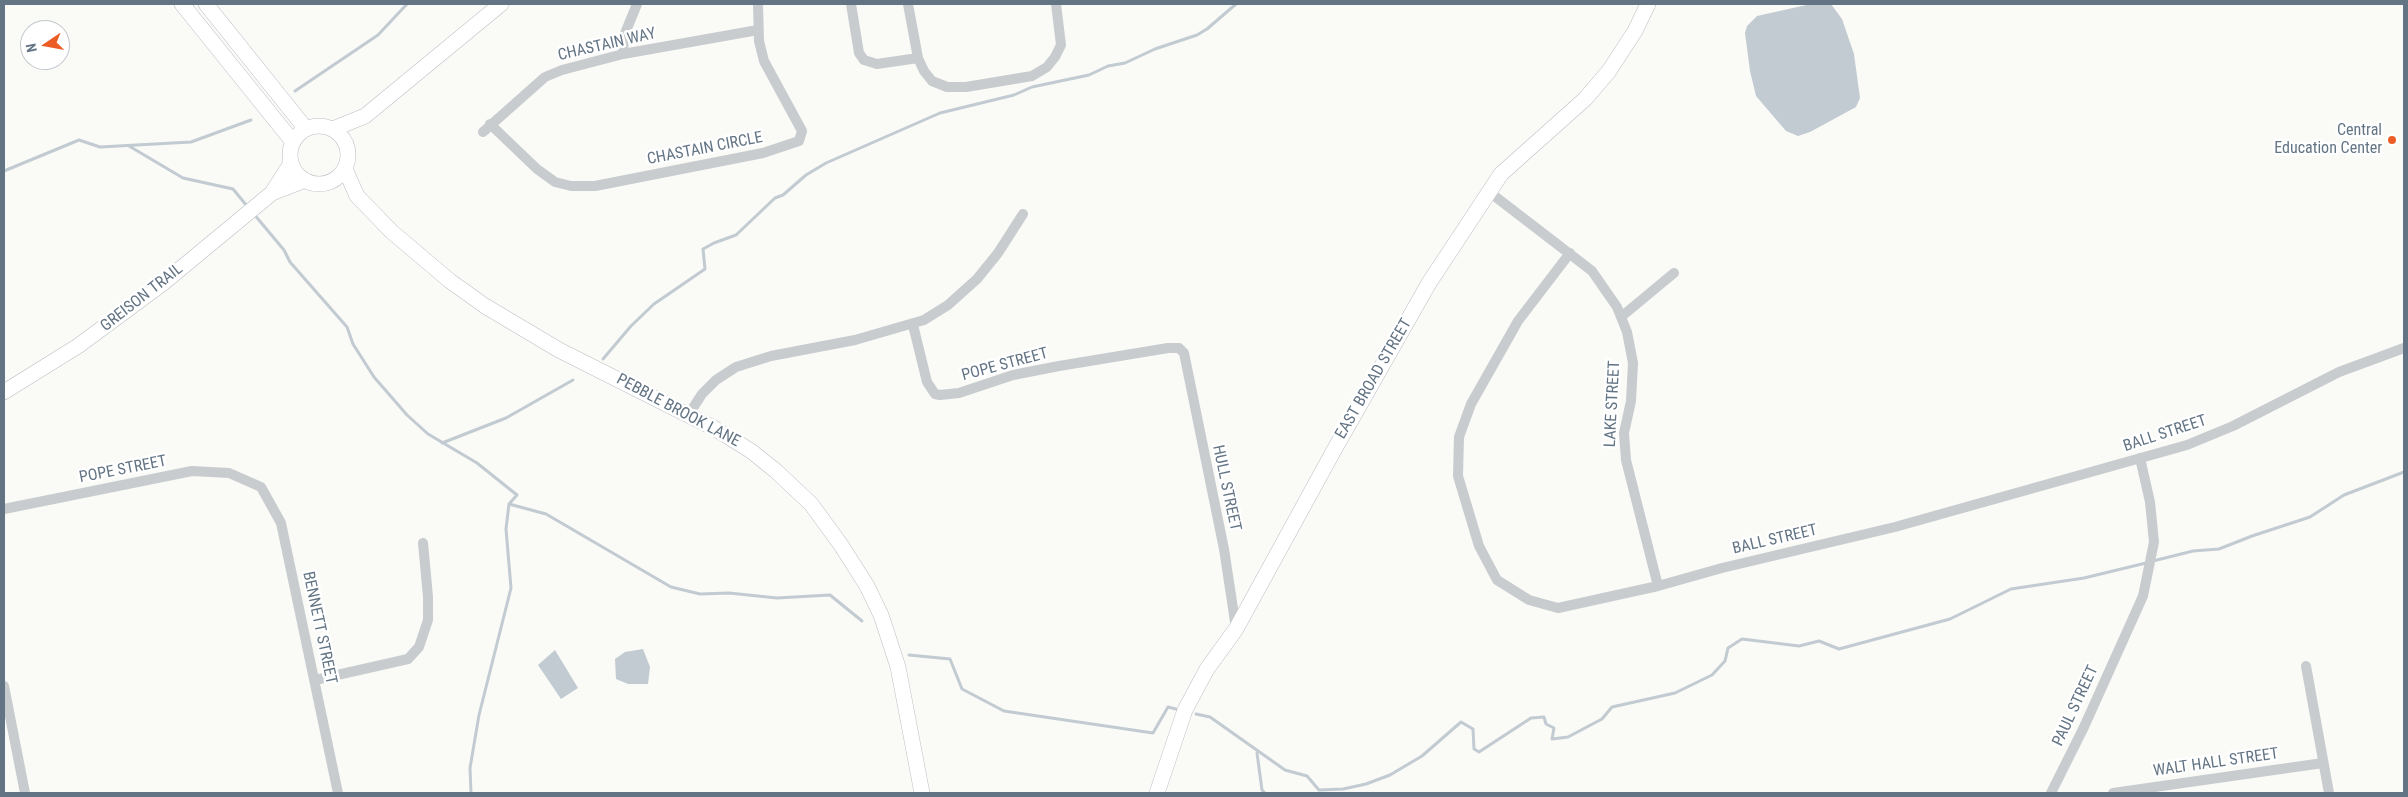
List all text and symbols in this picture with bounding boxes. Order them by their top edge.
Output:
north arrow [20,20,70,70]
street label: CHASTAIN WAY [556,24,658,66]
text: N [23,42,40,54]
place label: Central Education Center [2274,121,2382,159]
street label: CHASTAIN CIRCLE [646,128,764,170]
marker: Central Education Center [2386,134,2398,146]
street label: GREISON TRAIL [97,260,187,336]
street label: EAST BROAD STREET [1332,315,1416,443]
street label: POPE STREET [960,344,1050,386]
street label: LAKE STREET [1601,360,1625,448]
street label: PEBBLE BROOK LANE [613,370,743,452]
street label: BALL STREET [2121,412,2209,456]
street label: HULL STREET [1208,443,1244,533]
street label: POPE STREET [78,452,168,488]
street label: BALL STREET [1731,521,1819,559]
street label: BENNETT STREET [298,570,340,686]
street label: PAUL STREET [2049,663,2103,749]
street label: WALT HALL STREET [2152,745,2280,781]

